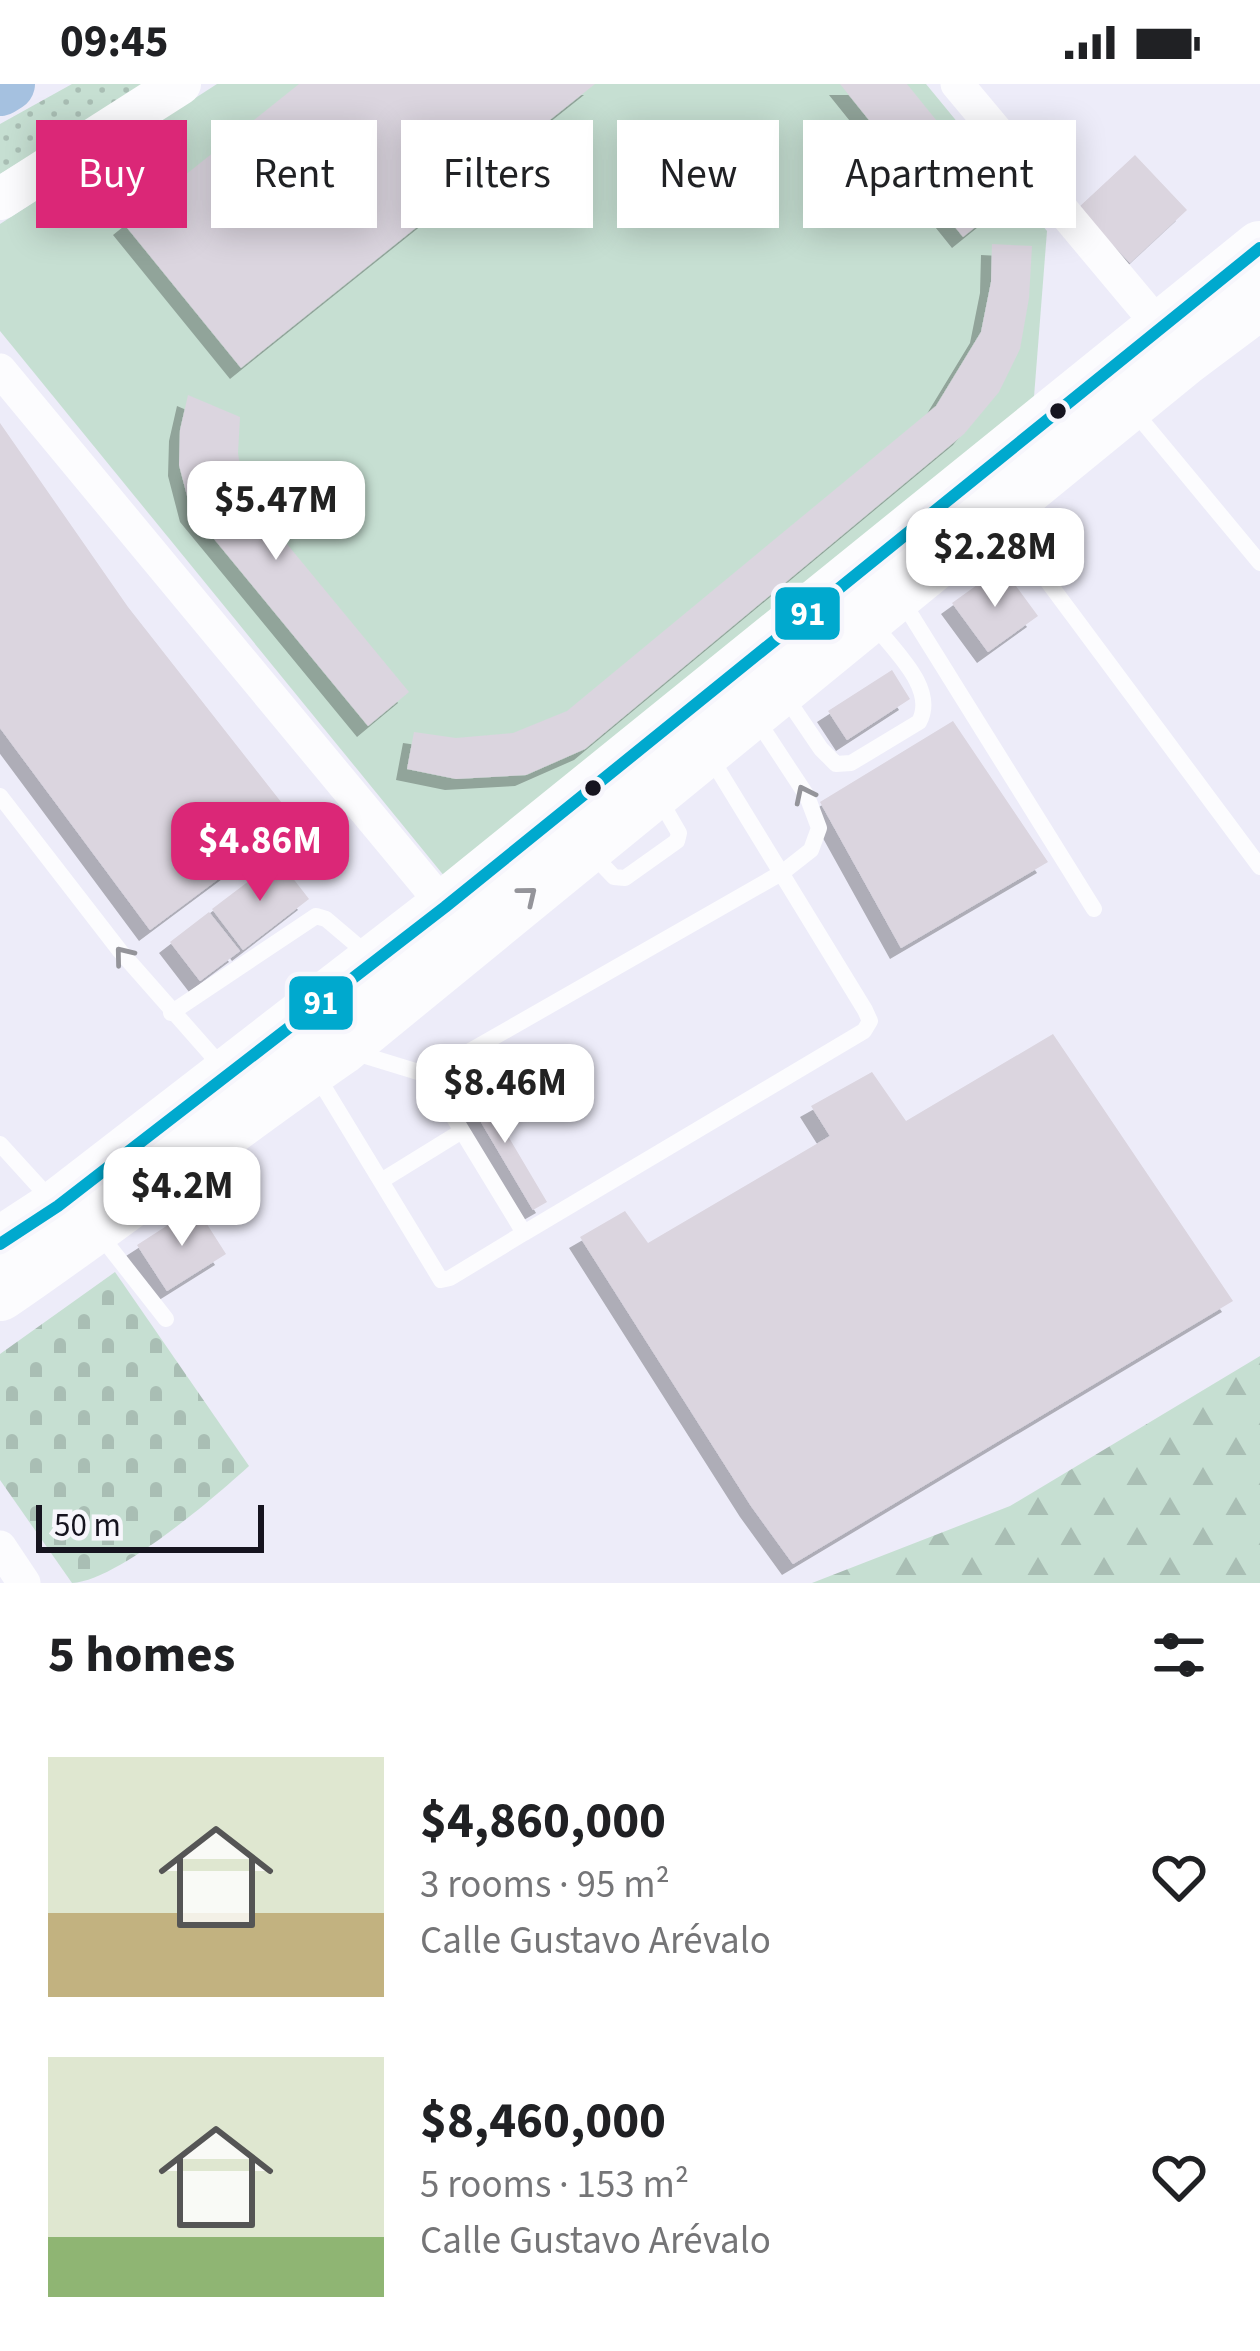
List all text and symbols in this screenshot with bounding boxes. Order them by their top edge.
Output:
text: 09:45 [60,10,169,74]
chip: Buy [36,120,187,228]
chip: Rent [211,120,377,228]
chip: Filters [401,120,593,228]
chip: New [617,120,779,228]
chip: Apartment [803,120,1076,228]
unlabelled marker [1047,400,1069,422]
pin: $5.47M [178,461,374,563]
text: $5.47M [214,472,338,528]
pin: $2.28M [897,508,1093,610]
text: $2.28M [933,519,1057,575]
line badge: 91 [773,585,842,642]
text: 91 [791,591,825,638]
unlabelled marker [582,777,604,799]
one-way arrow [794,785,818,806]
pin: $4.86M [162,802,358,904]
text: $4.86M [198,813,322,869]
one-way arrow [515,887,537,909]
one-way arrow [116,946,137,968]
line badge: 91 [287,974,355,1032]
text: 91 [304,980,338,1027]
pin: $8.46M [407,1044,603,1146]
text: $8.46M [443,1055,567,1111]
pin: $4.2M [98,1147,266,1249]
text: $4.2M [130,1158,234,1214]
scale bar [36,1499,264,1552]
text: 50 m [54,1502,121,1549]
text: 5 homes [48,1619,235,1691]
icon: filters [1146,1622,1212,1688]
text: $4,860,000 [420,1785,666,1857]
icon: home [144,1805,288,1949]
icon: heart [1146,1844,1212,1910]
text: 3 rooms · 95 m² [420,1857,670,1913]
text: Calle Gustavo Arévalo [420,1913,771,1969]
text: $8,460,000 [420,2085,666,2157]
icon: home [144,2105,288,2249]
icon: heart [1146,2144,1212,2210]
text: 5 rooms · 153 m² [420,2157,689,2213]
text: Calle Gustavo Arévalo [420,2213,771,2269]

